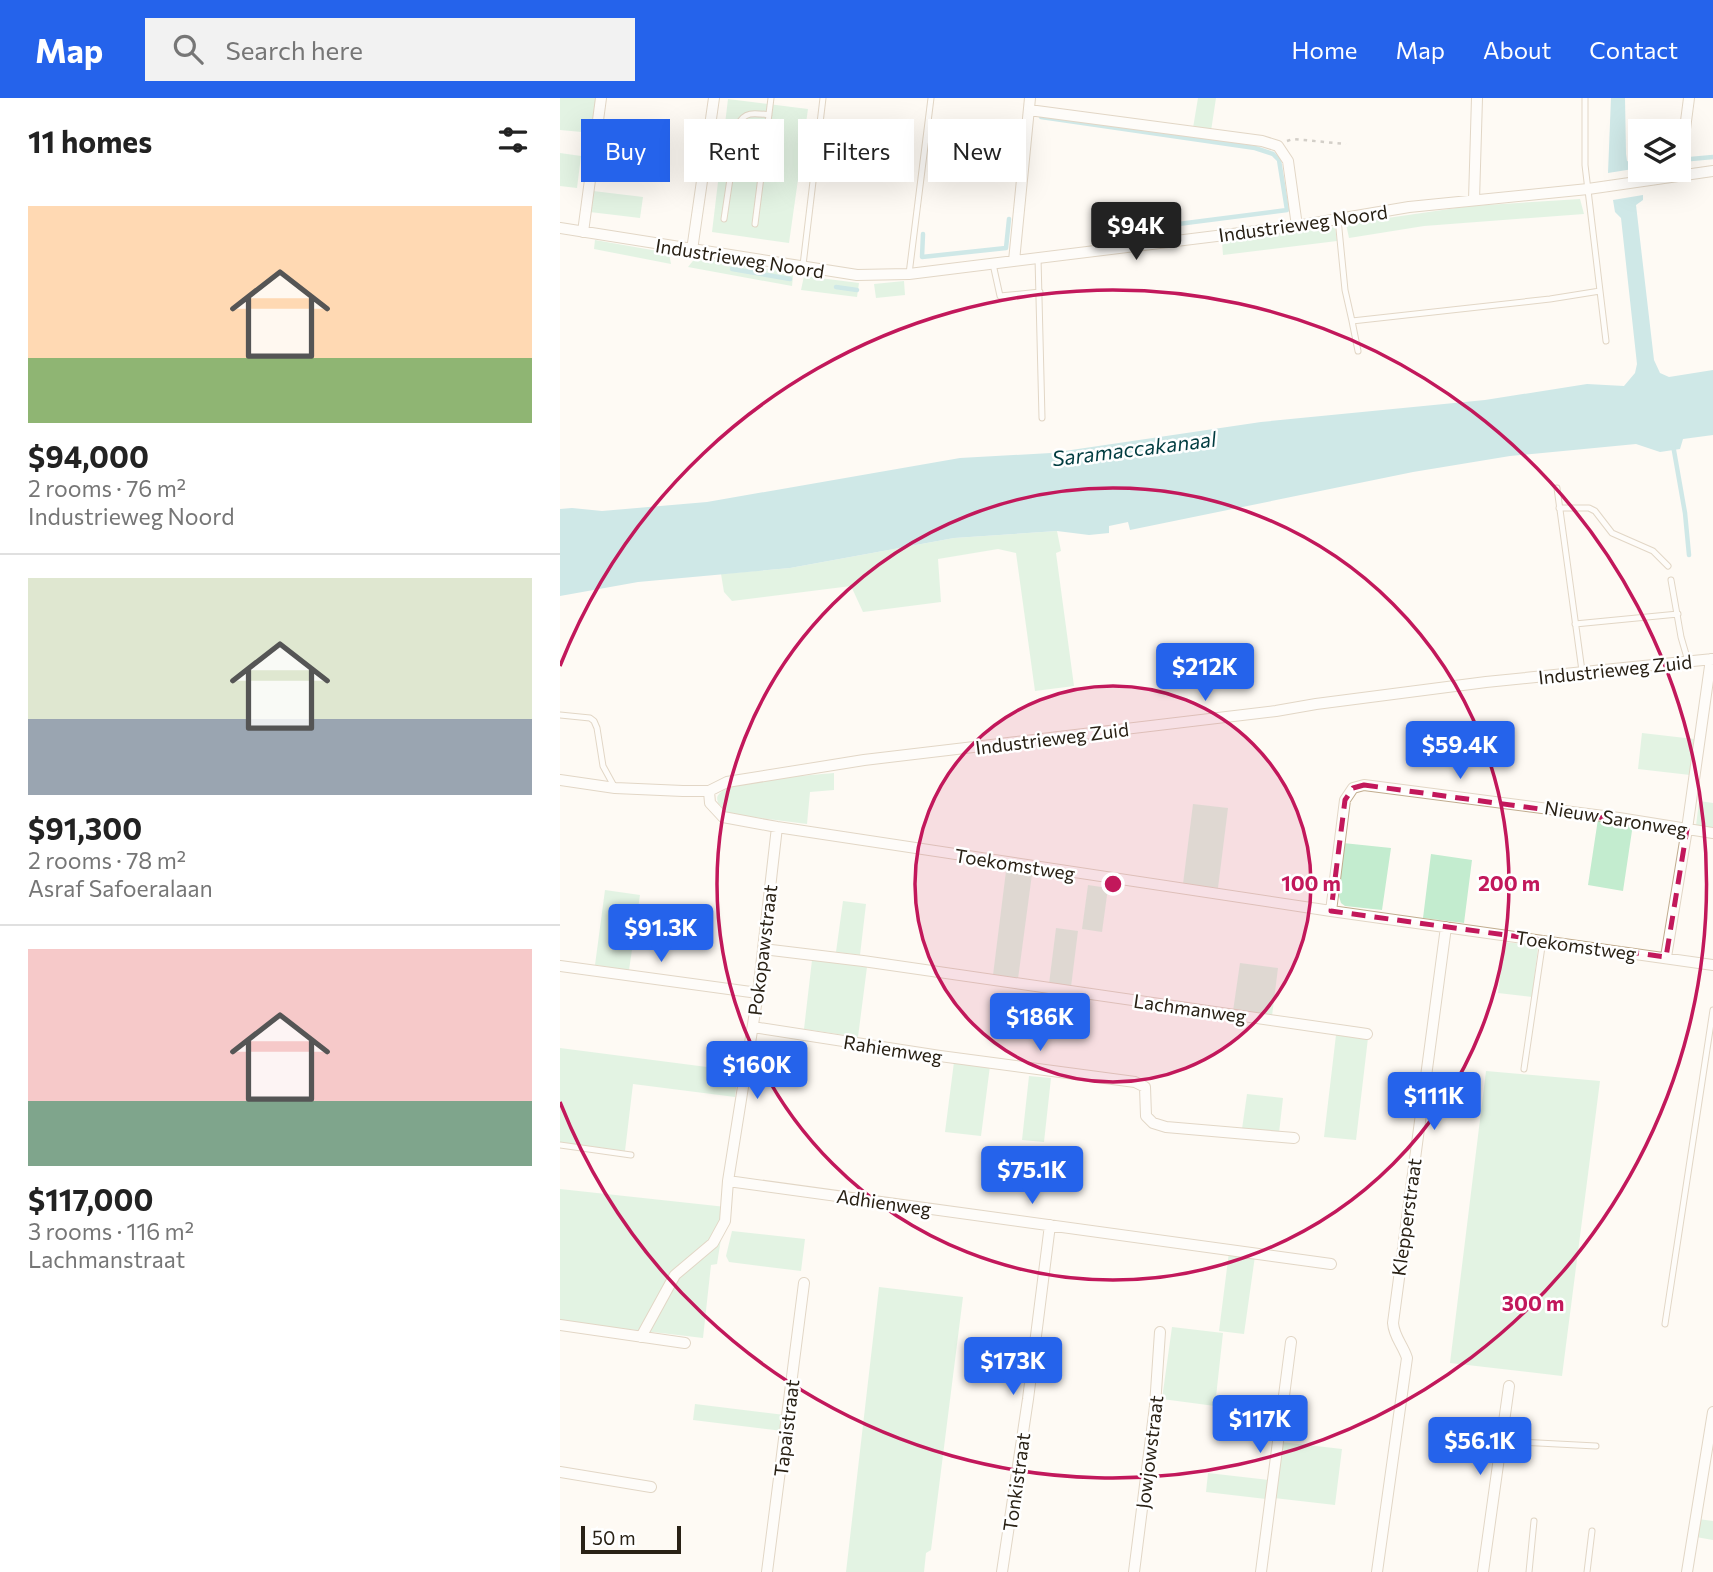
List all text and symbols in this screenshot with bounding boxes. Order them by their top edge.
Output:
search box [145,18,635,81]
text: Map [35,29,103,70]
icon: search [169,30,207,68]
text: Search here [225,34,363,65]
text: Home [1292,35,1358,64]
text: Map [1396,35,1445,64]
text: About [1483,35,1551,64]
text: Contact [1589,35,1678,64]
chip: Buy [581,119,670,182]
chip: Rent [684,119,784,182]
chip: Filters [798,119,914,182]
chip: New [928,119,1026,182]
map controls [1628,119,1691,182]
button: layers [1628,119,1691,182]
icon: filters [494,121,532,159]
text: 11 homes [28,122,152,159]
street label: Industrieweg Noord [1217,200,1389,246]
pin: $94K [1095,202,1177,262]
text: $94K [1107,211,1165,239]
street label: Industrieweg Noord [654,233,826,283]
icon: home [217,251,343,377]
water label: Saramaccakanaal [1051,425,1218,470]
text: $94,000 [28,437,149,474]
text: 2 rooms · 76 m² [28,474,186,502]
text: Industrieweg Noord [28,502,234,530]
icon: home [217,623,343,749]
pin: $212K [1156,644,1254,703]
street label: Industrieweg Zuid [1537,649,1693,689]
text: $212K [1172,652,1238,680]
street label: Industrieweg Zuid [974,717,1130,759]
pin: $59.4K [1403,722,1517,781]
text: $59.4K [1422,730,1498,758]
street label: Nieuw Saronweg [1543,795,1689,841]
text: $91,300 [28,809,142,846]
street label: Toekomstweg [953,843,1077,885]
text: 2 rooms · 78 m² [28,846,186,874]
text: 100 m [1281,870,1341,895]
text: 200 m [1478,870,1540,895]
centre of rings [1101,872,1125,896]
text: Asraf Safoeralaan [28,874,213,902]
street label: Pokopawstraat [743,883,781,1017]
pin: $91.3K [604,904,718,964]
text: $91.3K [624,913,698,941]
street label: Toekomstweg [1514,925,1638,965]
street label: Lachmanweg [1132,989,1248,1027]
pin: $186K [991,993,1089,1053]
icon: home [217,994,343,1120]
text: $186K [1006,1002,1074,1030]
street label: Rahiemweg [842,1030,944,1068]
pin: $160K [708,1042,806,1101]
text: $160K [722,1050,792,1078]
pin: $111K [1385,1072,1483,1132]
text: $111K [1404,1081,1464,1109]
pin: $75.1K [975,1146,1089,1206]
text: $75.1K [997,1155,1067,1183]
street label: Klepperstraat [1386,1156,1426,1277]
text: $117,000 [28,1180,153,1217]
street label: Adhienweg [835,1184,933,1220]
text: 3 rooms · 116 m² [28,1217,194,1245]
text: Lachmanstraat [28,1245,185,1273]
text: 300 m [1502,1290,1564,1315]
pin: $173K [964,1338,1062,1397]
text: $173K [980,1346,1046,1374]
street label: Tapaistraat [769,1378,803,1478]
street label: Jowjowstraat [1131,1394,1167,1510]
pin: $117K [1211,1396,1309,1455]
text: $117K [1229,1404,1291,1432]
pin: $56.1K [1423,1418,1537,1477]
text: $56.1K [1444,1426,1516,1454]
street label: Tonkistraat [998,1431,1034,1533]
scale bar [581,1523,681,1555]
text: 50 m [592,1526,636,1549]

